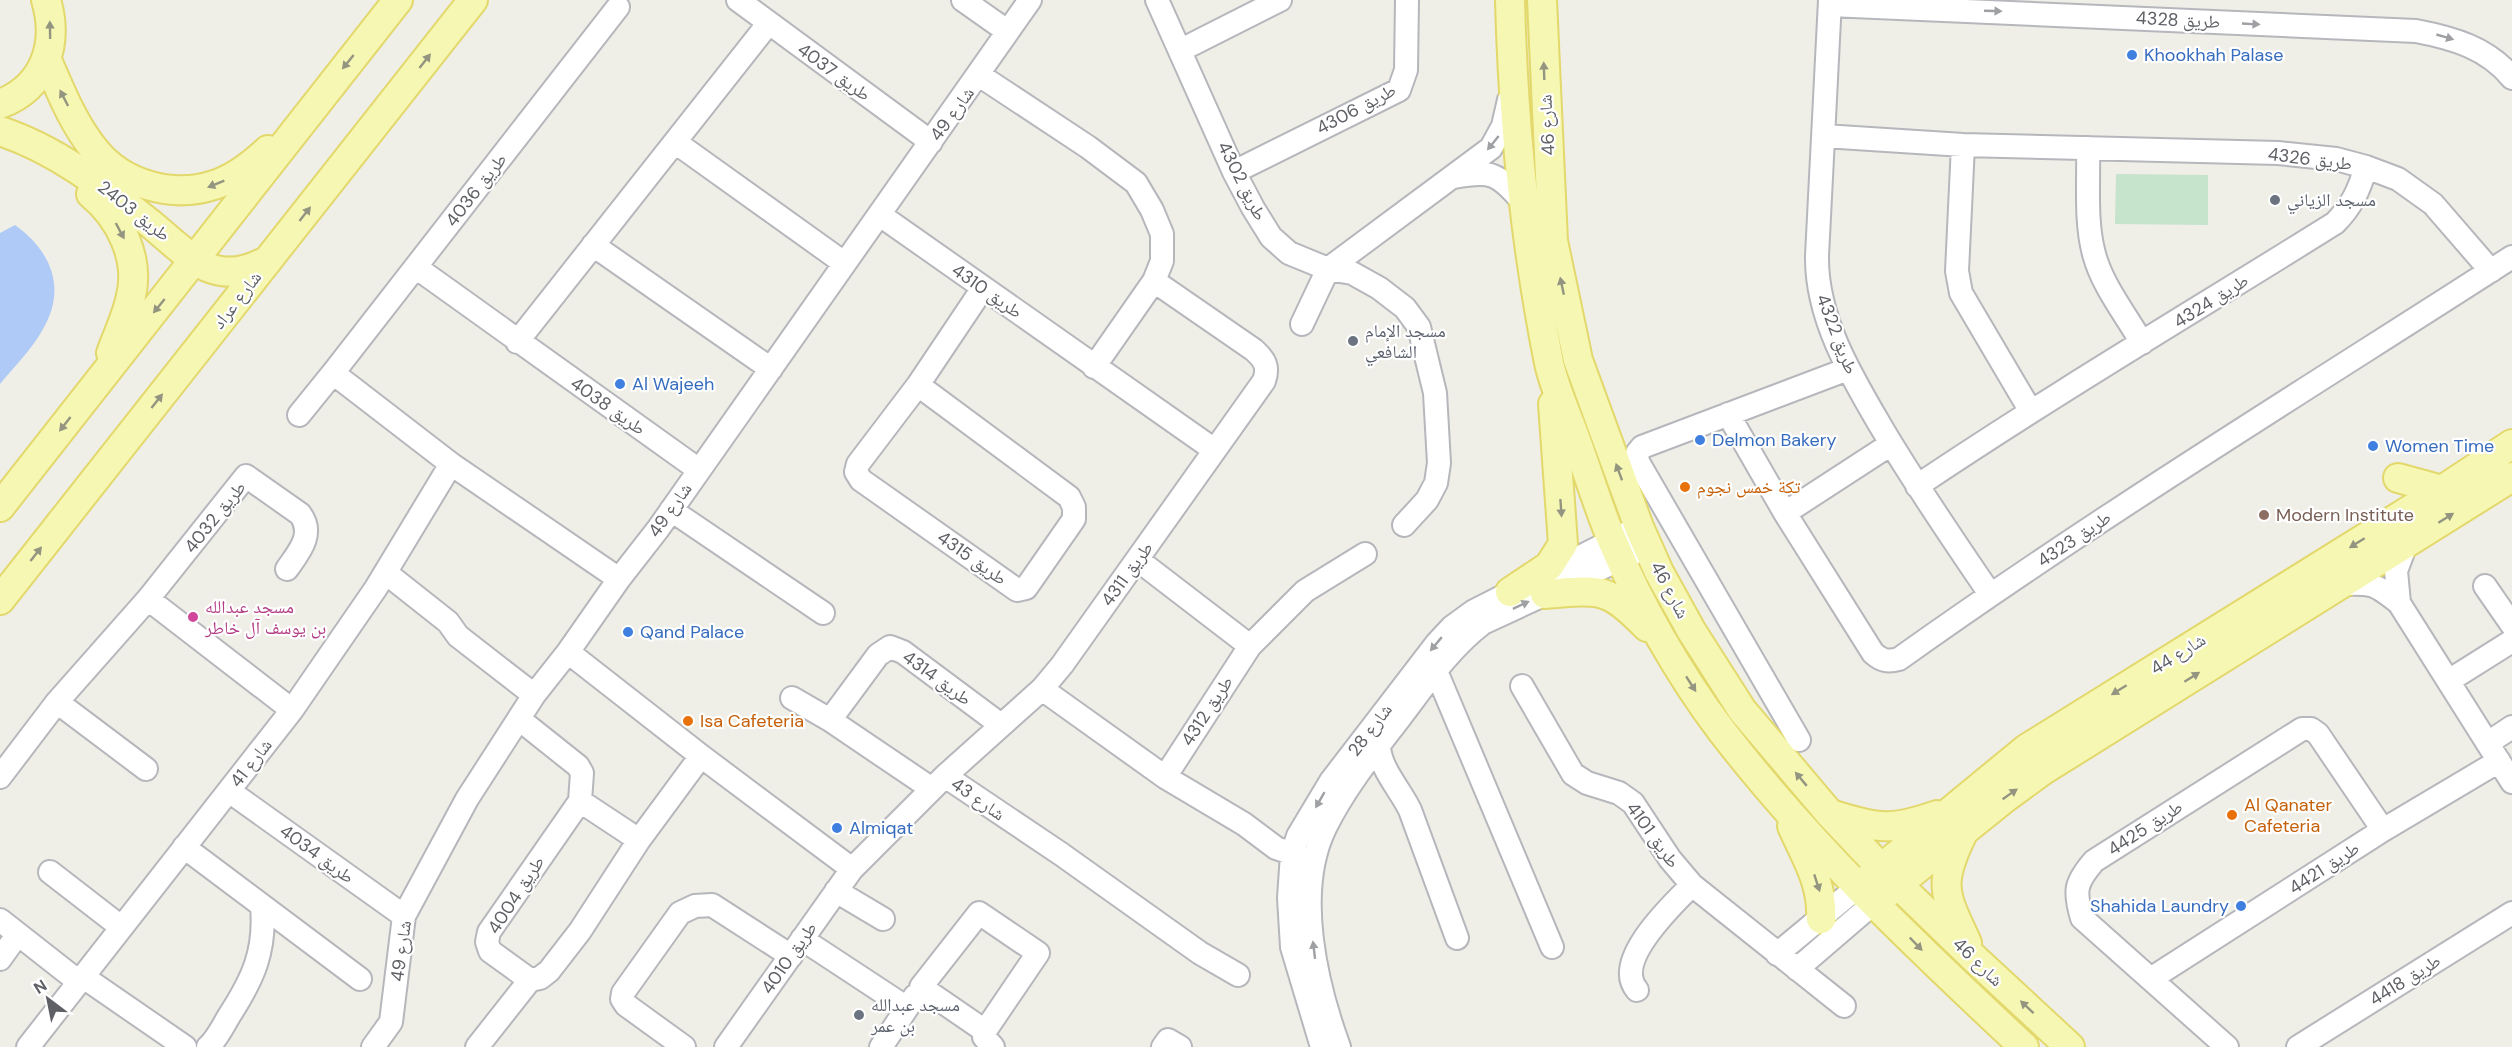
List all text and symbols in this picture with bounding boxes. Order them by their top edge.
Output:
street label: طريق 4328 [2135,6,2221,34]
one-way arrow [1984,7,2003,16]
one-way arrow [2242,19,2261,28]
one-way arrow [45,21,55,40]
one-way arrow [2436,33,2454,43]
street label: طريق 4037 [793,37,875,107]
place label: Khookhah Palase [2144,43,2283,67]
marker: Khookhah Palase [2125,48,2139,62]
one-way arrow [418,53,431,69]
one-way arrow [342,54,355,70]
one-way arrow [1540,62,1549,81]
street label: طريق 4306 [1312,78,1400,140]
street label: شارع 49 [924,82,980,146]
one-way arrow [59,89,69,106]
street label: شارع 46 [1533,94,1561,156]
one-way arrow [1487,135,1500,151]
street label: طريق 4302 [1212,137,1272,225]
street label: طريق 4326 [2266,142,2354,176]
street label: طريق 4036 [440,148,512,232]
street label: طريق 2403 [93,175,175,247]
one-way arrow [206,179,224,189]
place label: مسجد الزياني [2287,188,2376,215]
marker: مسجد الزياني [2268,193,2282,207]
one-way arrow [298,206,311,222]
one-way arrow [115,222,125,239]
street label: طريق 4310 [947,258,1027,324]
street label: شارع عراد [207,266,267,334]
street label: طريق 4324 [2169,269,2253,333]
one-way arrow [1557,277,1567,295]
street label: طريق 4322 [1811,290,1863,378]
one-way arrow [154,298,166,313]
place label: مسجد الإمام الشافعي [1365,319,1446,367]
marker: مسجد الإمام الشافعي [1346,334,1360,348]
street label: طريق 4038 [566,371,650,441]
place label: Al Wajeeh [632,372,714,396]
marker: Al Wajeeh [613,377,627,391]
one-way arrow [151,393,164,409]
one-way arrow [60,417,72,432]
place label: Delmon Bakery [1712,428,1836,452]
marker: Delmon Bakery [1693,433,1707,447]
place label: Women Time [2385,434,2494,458]
marker: Women Time [2366,439,2380,453]
one-way arrow [1613,463,1623,481]
place label: تكة خمس نجوم [1697,475,1801,499]
street label: طريق 4032 [179,476,251,558]
street label: شارع 49 [643,478,697,542]
marker: تكة خمس نجوم [1678,480,1692,494]
one-way arrow [1556,498,1565,517]
place label: Modern Institute [2276,503,2414,527]
street label: طريق 4323 [2032,505,2116,573]
marker: Modern Institute [2257,508,2271,522]
one-way arrow [2438,513,2455,524]
street label: طريق 4315 [933,525,1011,591]
street label: طريق 4311 [1095,537,1159,611]
one-way arrow [2349,537,2365,548]
one-way arrow [30,546,43,562]
street label: شارع 46 [1645,557,1695,623]
place label: مسجد عبدالله بن يوسف آل خاطر [204,595,326,640]
one-way arrow [1512,601,1529,610]
marker: مسجد عبدالله بن يوسف آل خاطر [186,610,200,624]
place label: Qand Palace [640,620,744,644]
marker: Qand Palace [621,625,635,639]
street label: شارع 44 [2146,628,2210,680]
one-way arrow [1430,636,1443,652]
street label: طريق 4314 [898,645,976,711]
street label: طريق 4312 [1175,671,1239,751]
one-way arrow [2184,672,2200,683]
one-way arrow [1685,676,1696,692]
one-way arrow [2111,684,2127,695]
street label: شارع 28 [1342,699,1398,761]
place label: Isa Cafeteria [700,709,804,733]
marker: Isa Cafeteria [681,714,695,728]
street label: شارع 41 [224,734,278,792]
street label: شارع 43 [946,772,1010,826]
one-way arrow [1795,772,1808,787]
one-way arrow [2002,788,2018,800]
one-way arrow [1314,792,1325,808]
place label: Al Qanater Cafeteria [2244,793,2332,838]
street label: طريق 4425 [2103,795,2187,861]
street label: طريق 4101 [1621,797,1685,873]
marker: Al Qanater Cafeteria [2225,808,2239,822]
place label: Almiqat [849,816,913,840]
street label: طريق 4034 [275,819,359,889]
marker: Almiqat [830,821,844,835]
street label: طريق 4421 [2284,836,2364,900]
street label: طريق 4004 [482,851,550,939]
one-way arrow [1813,874,1822,892]
place label: Shahida Laundry [2090,894,2229,918]
marker: Shahida Laundry [2234,899,2248,913]
street label: طريق 4010 [755,917,823,999]
street label: شارع 49 [385,919,417,983]
street label: شارع 46 [1948,932,2008,992]
one-way arrow [1908,936,1922,950]
one-way arrow [1309,940,1318,959]
street label: طريق 4418 [2365,949,2445,1011]
north arrow [18,969,78,1029]
text: N [30,975,51,999]
place label: مسجد عبدالله بن عمر [870,993,960,1038]
one-way arrow [2019,1000,2034,1014]
marker: مسجد عبدالله بن عمر [852,1008,866,1022]

